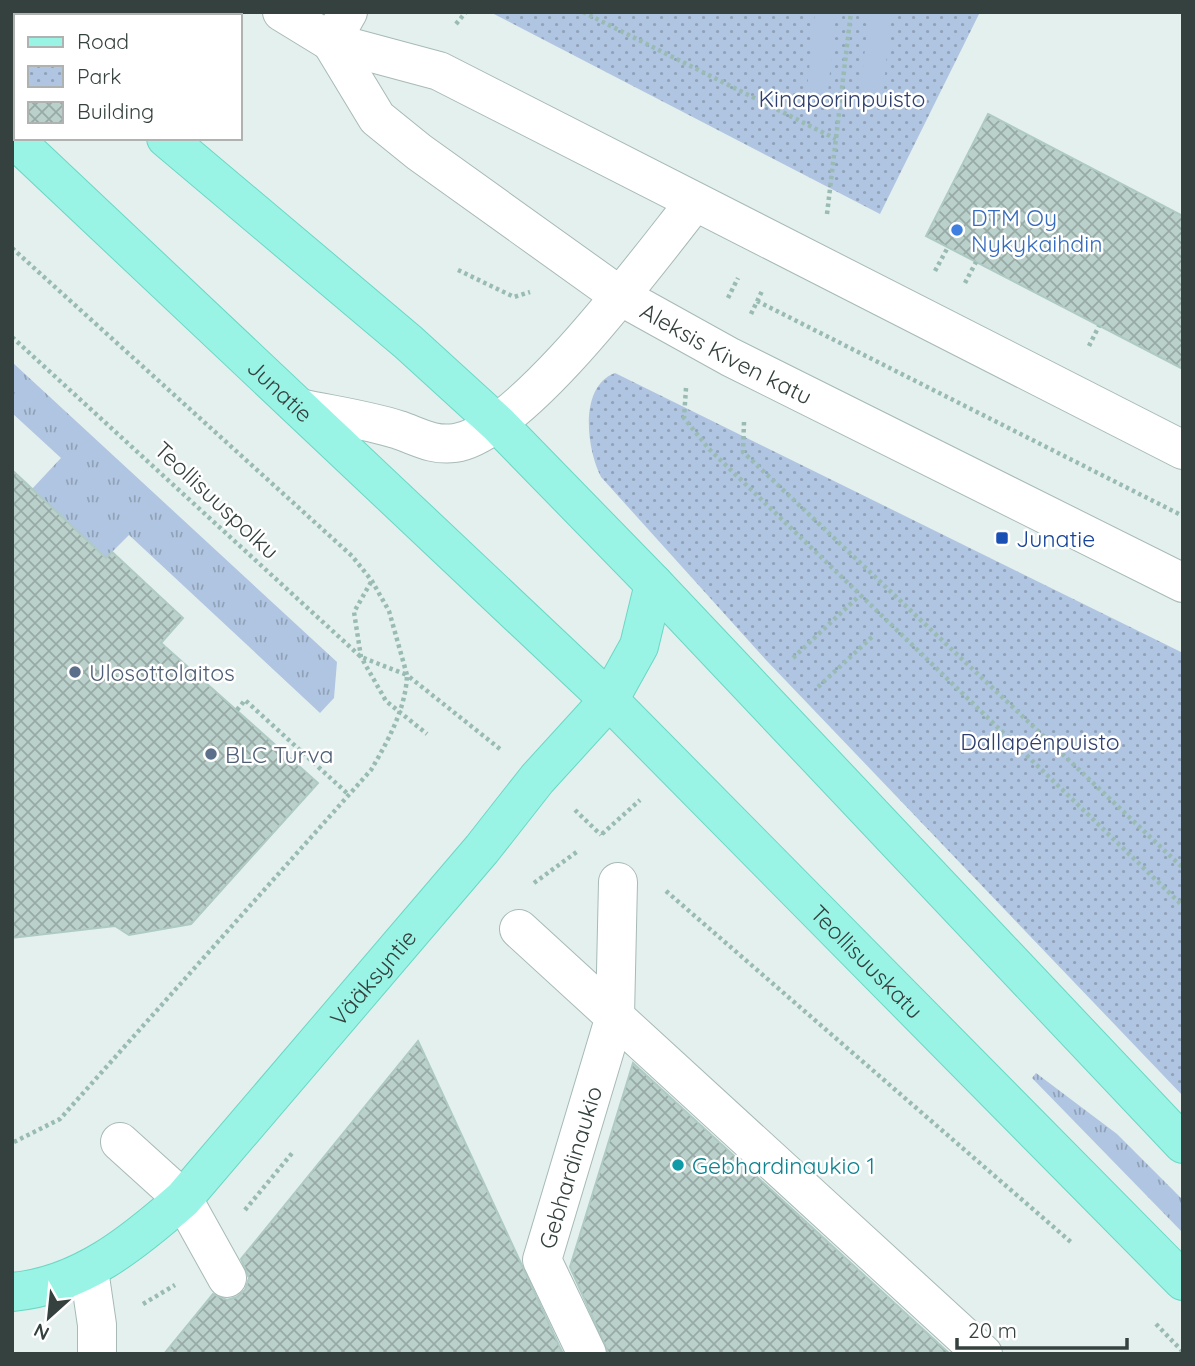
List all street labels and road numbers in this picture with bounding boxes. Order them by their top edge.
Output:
street label: Aleksis Kiven katu [636,296,817,410]
street label: Junatie [242,352,319,428]
street label: Teollisuuspolku [149,435,285,565]
street label: Teollisuuskatu [805,898,930,1024]
street label: Vääksyntie [323,923,422,1031]
street label: Gebhardinaukio [532,1082,608,1252]

